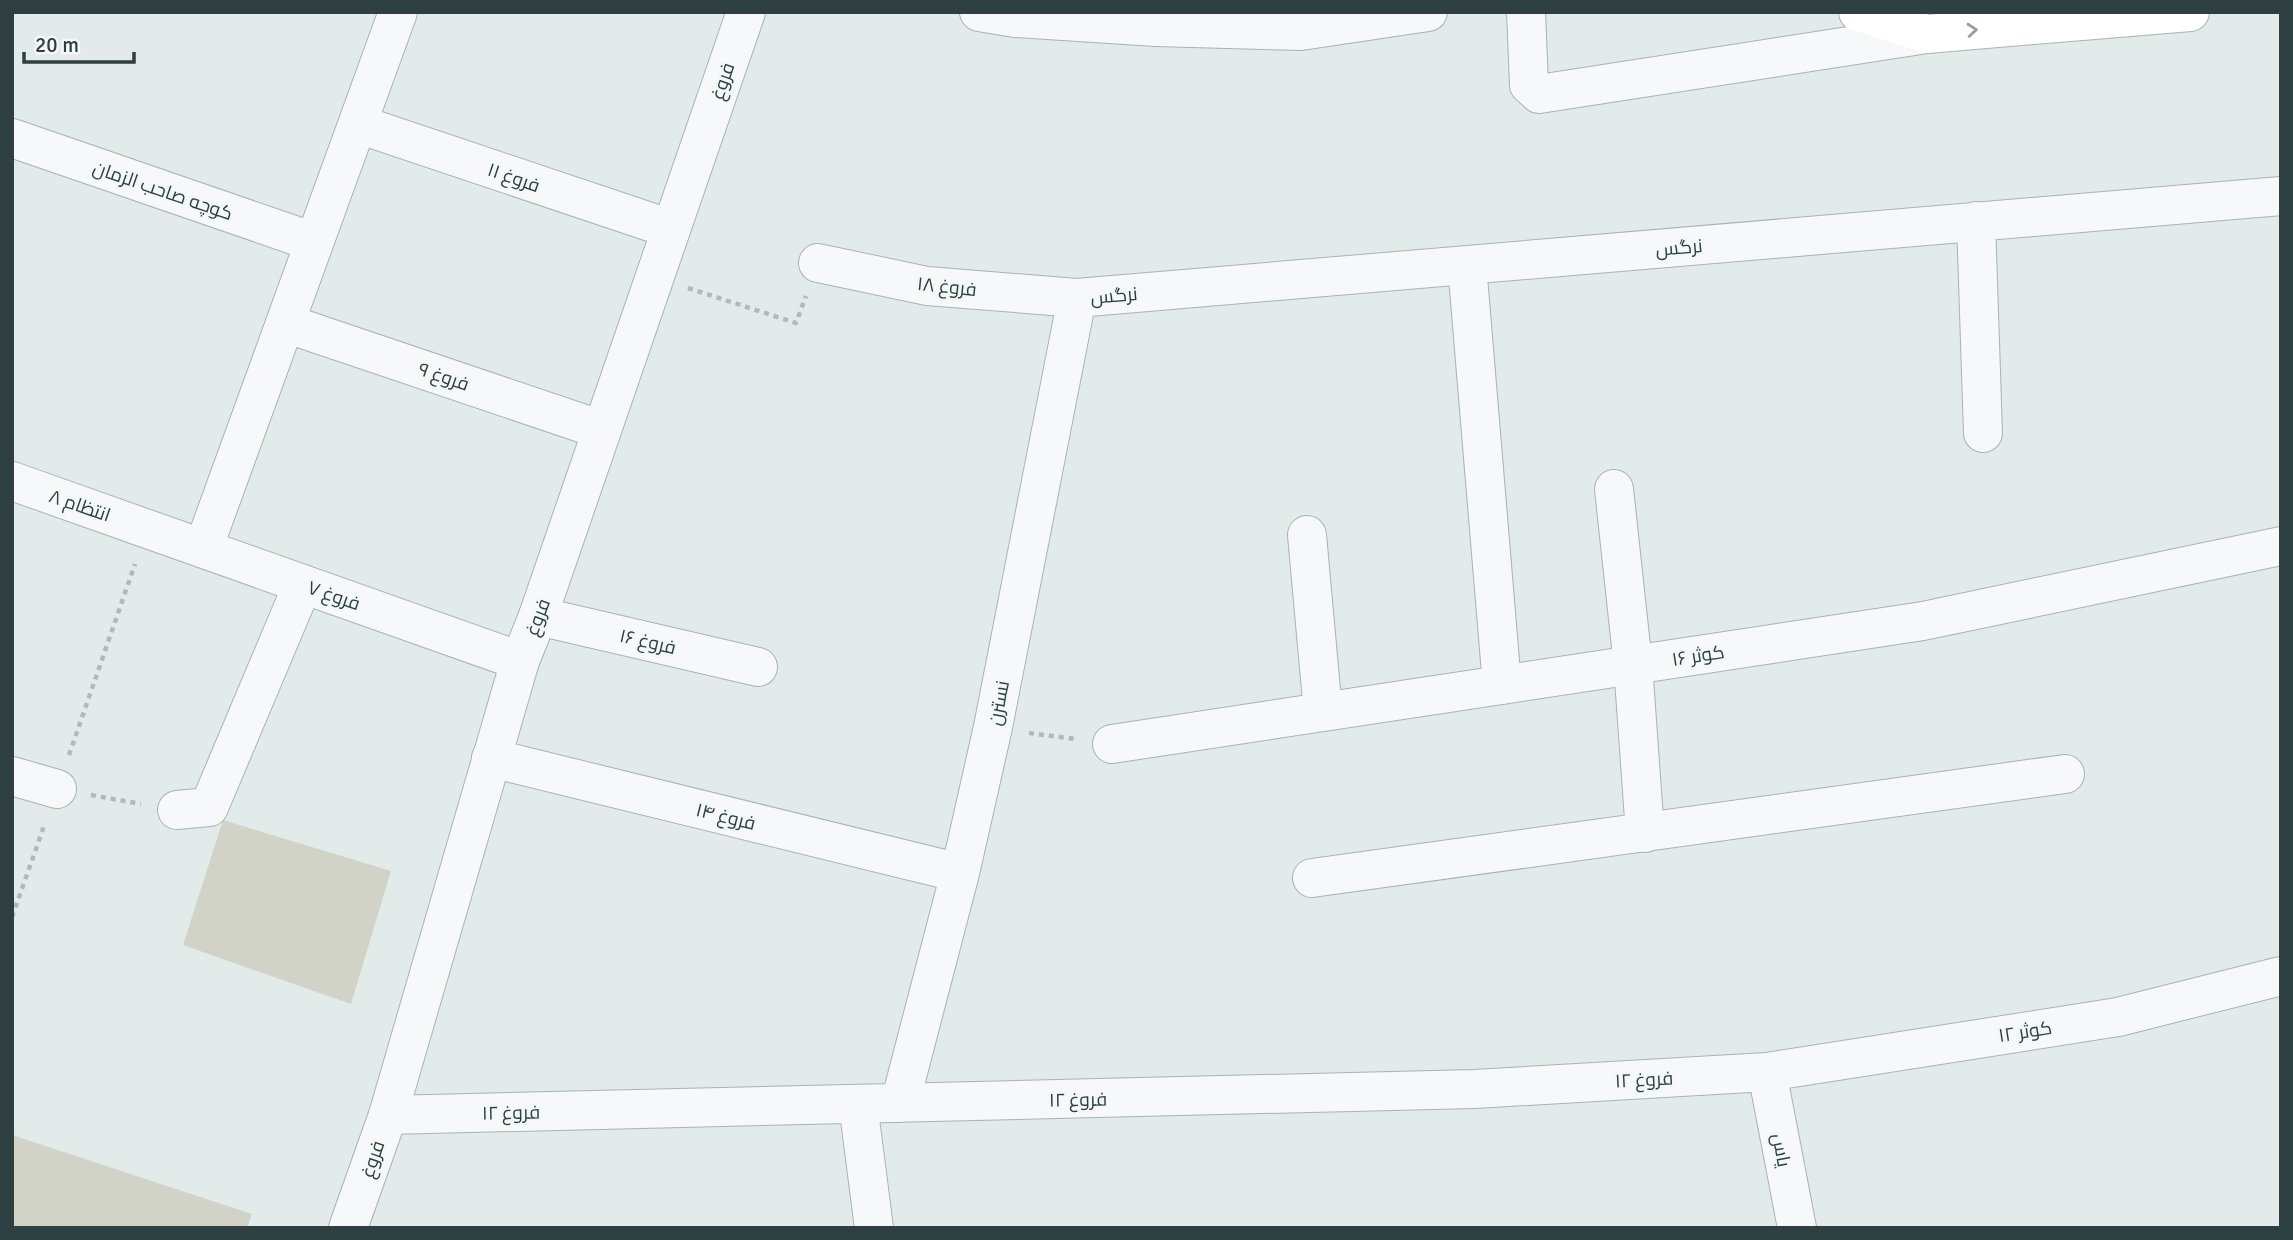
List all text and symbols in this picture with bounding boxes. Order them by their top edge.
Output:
scale bar [24,21,135,65]
one-way arrow [1967,23,1978,38]
text: 20 m [35,32,79,58]
street label: فروغ [705,59,741,104]
street label: کوچه صاحب الزمان [90,156,236,226]
street label: فروغ ۱۱ [484,158,543,199]
street label: نرگس [1654,234,1704,262]
street label: فروغ ۱۸ [916,272,978,303]
street label: نرگس [1089,282,1139,310]
street label: فروغ ۹ [415,357,472,398]
street label: انتظام ۸ [45,484,114,529]
street label: فروغ ۷ [304,576,363,617]
street label: فروغ [520,595,557,640]
street label: فروغ ۱۶ [617,624,678,661]
street label: کوثر ۱۶ [1670,640,1726,672]
street label: نسترن [983,679,1015,728]
street label: فروغ ۱۴ [693,798,758,837]
street label: کوثر ۱۲ [1997,1016,2054,1048]
street label: فروغ ۱۲ [1614,1066,1674,1095]
street label: فروغ ۱۲ [1049,1087,1107,1114]
street label: فروغ ۱۲ [482,1100,540,1127]
street label: یاس [1766,1131,1796,1169]
street label: فروغ [355,1137,391,1182]

